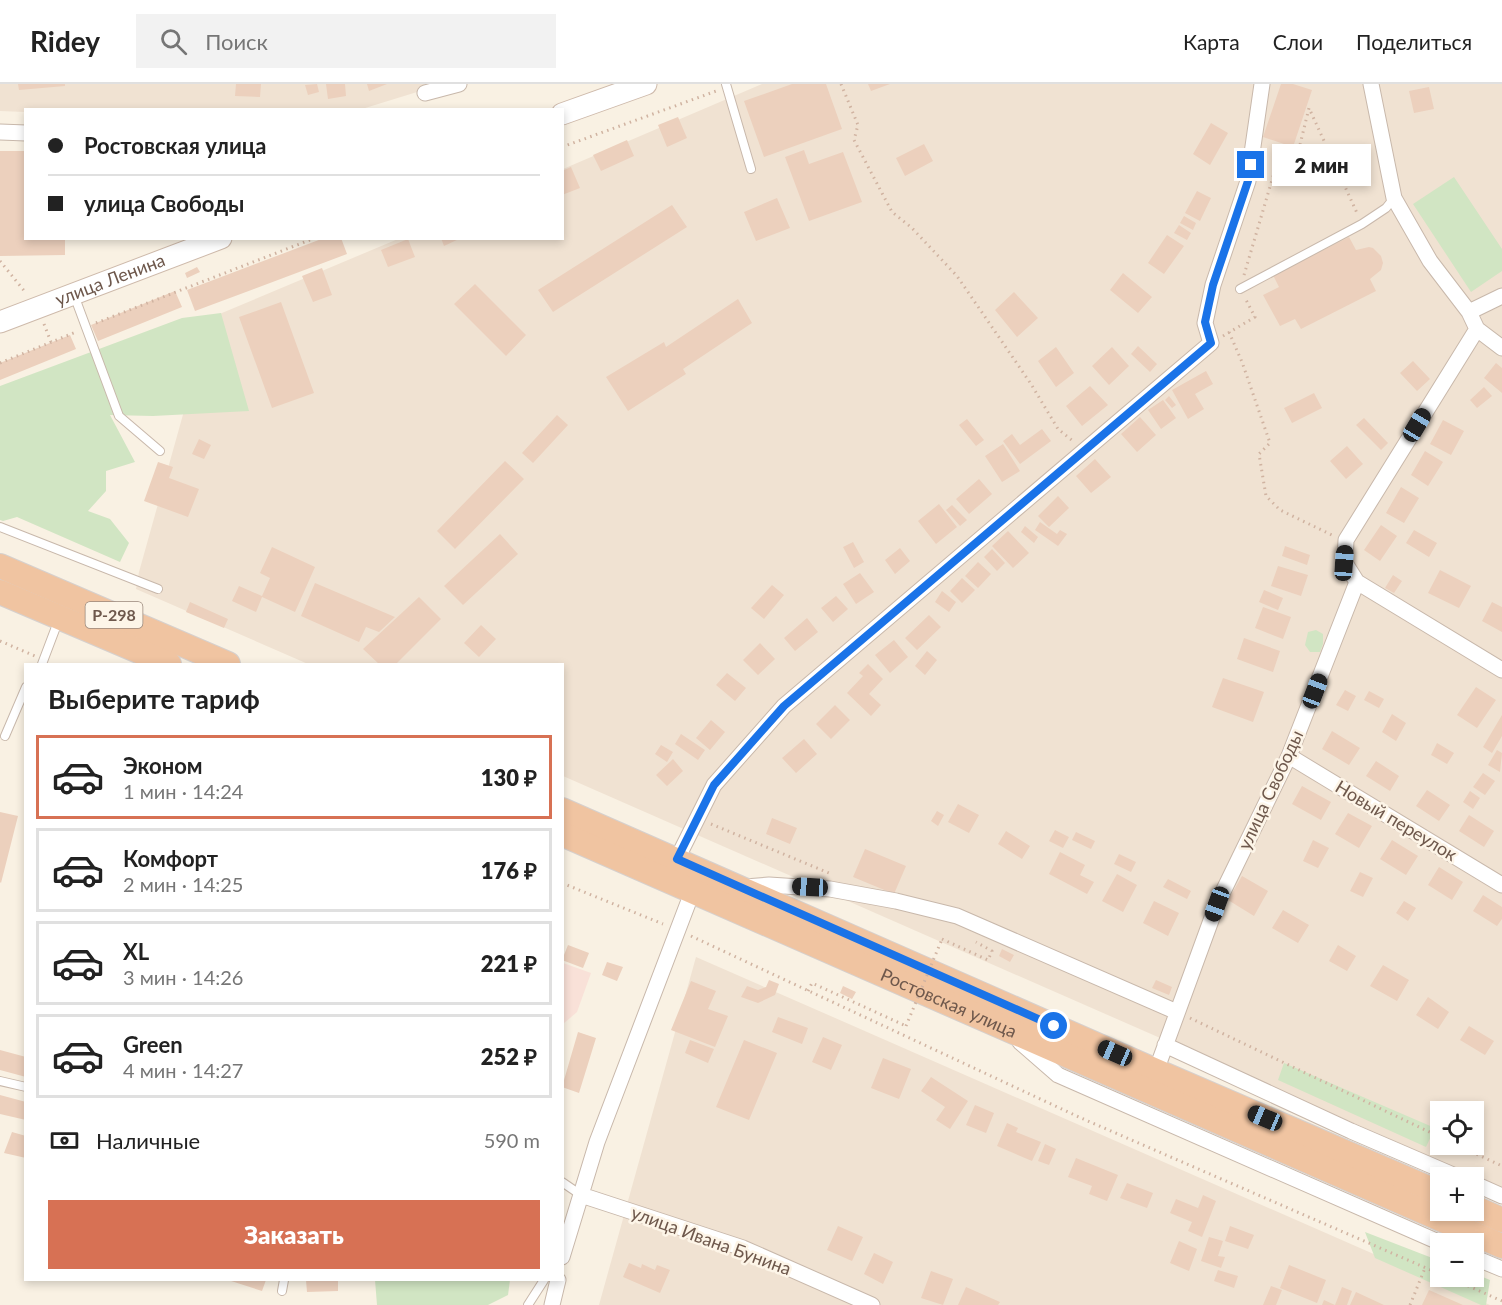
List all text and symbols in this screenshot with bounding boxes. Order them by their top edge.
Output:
search box [136,14,556,68]
text: Ridey [30,24,100,58]
icon: search [157,25,190,58]
text: Поиск [205,28,268,55]
text: Карта [1183,29,1240,54]
text: Слои [1273,29,1323,54]
text: Поделиться [1356,29,1472,54]
text: Ростовская улица [84,132,267,159]
callout: 2 мин [1272,144,1371,186]
route end [1237,151,1264,178]
text: 2 мин [1294,153,1349,177]
text: улица Свободы [84,190,244,217]
street label: улица Ленина [52,248,168,310]
car [1400,405,1434,445]
car [1334,544,1354,582]
road number: Р-298 [86,602,142,628]
car [1300,671,1330,711]
text: Выберите тариф [48,682,260,715]
street label: улица Свободы [1233,726,1307,853]
icon: car [51,750,105,804]
text: Эконом [123,752,203,779]
text: 130 ₽ [481,764,537,791]
street label: Новый переулок [1332,775,1462,865]
text: 1 мин · 14:24 [123,779,243,803]
icon: car [51,843,105,897]
text: Комфорт [123,845,218,872]
text: 176 ₽ [481,857,537,884]
text: 2 мин · 14:25 [123,872,243,896]
car [792,877,828,897]
car [1202,884,1232,924]
icon: car [51,936,105,990]
text: XL [123,938,149,965]
text: 221 ₽ [481,950,537,977]
street label: Ростовская улица [877,963,1020,1042]
text: 3 мин · 14:26 [123,965,243,989]
route start [1040,1012,1067,1039]
icon: car [51,1029,105,1083]
text: Green [123,1031,183,1058]
car [1095,1037,1135,1069]
text: 252 ₽ [481,1043,537,1070]
text: 4 мин · 14:27 [123,1058,243,1082]
map controls [1430,1101,1484,1287]
button: locate [1430,1101,1484,1155]
car [1245,1103,1285,1133]
icon: cash [48,1124,81,1157]
text: Наличные [96,1127,200,1154]
text: 590 m [484,1128,540,1152]
button: + [1430,1167,1484,1221]
button: Заказать [48,1200,540,1269]
street label: улица Ивана Бунина [628,1201,794,1279]
button: − [1430,1233,1484,1287]

